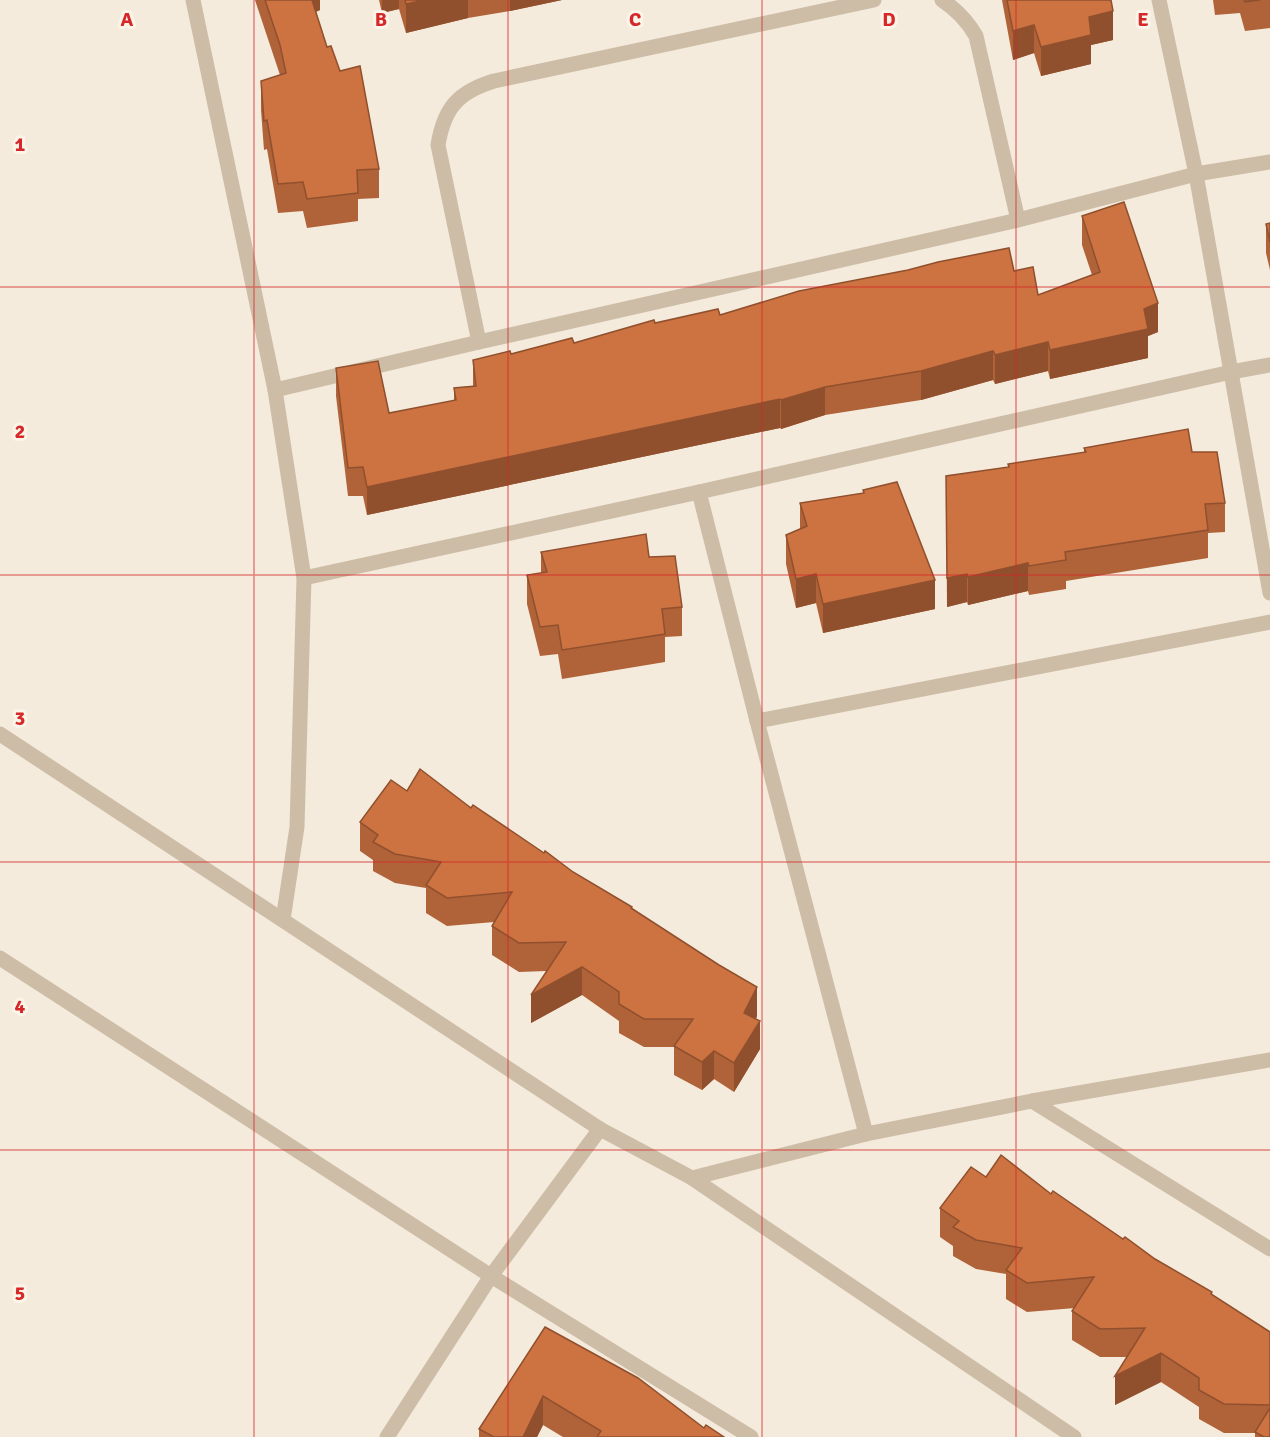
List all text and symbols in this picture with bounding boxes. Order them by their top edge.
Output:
text: A [121,7,134,32]
text: B [375,7,387,32]
text: C [629,7,641,32]
text: D [882,7,896,32]
text: E [1137,7,1149,32]
text: 1 [15,132,26,157]
text: 2 [15,419,25,444]
text: 3 [15,706,25,731]
text: 4 [15,994,26,1019]
text: 5 [15,1281,25,1306]

